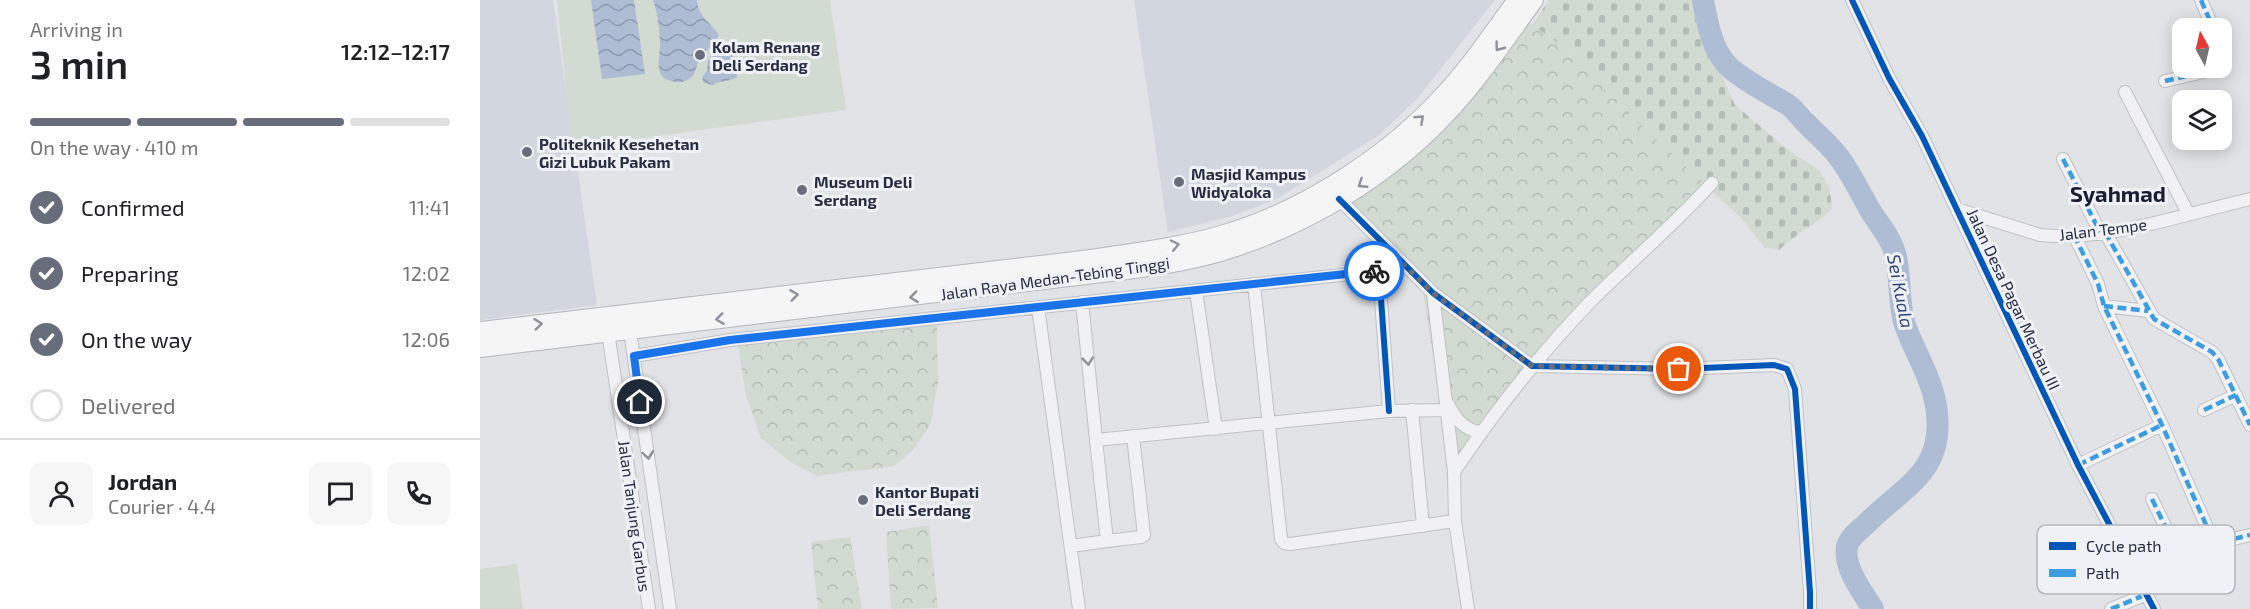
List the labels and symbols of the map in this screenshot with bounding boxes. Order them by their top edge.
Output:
north arrow [2172,18,2232,78]
place label: Kolam Renang Deli Serdang [712,37,821,74]
one-way arrow [1496,40,1507,51]
marker: Kolam Renang Deli Serdang [693,48,707,62]
one-way arrow [1413,115,1423,126]
place label: Politeknik Kesehetan Gizi Lubuk Pakam [539,134,699,171]
marker: Politeknik Kesehetan Gizi Lubuk Pakam [520,145,534,159]
place label: Masjid Kampus Widyaloka [1191,164,1306,202]
place label: Museum Deli Serdang [814,172,912,209]
marker: Masjid Kampus Widyaloka [1172,175,1186,189]
one-way arrow [1358,176,1368,188]
district label: Syahmad [2070,180,2166,207]
marker: Museum Deli Serdang [795,183,809,197]
street label: Jalan Desa Pagar Merbau III [1964,205,2064,393]
street label: Jalan Tempe [2058,214,2148,244]
one-way arrow [1170,239,1180,252]
courier [1344,241,1404,301]
water label: Sei Kuala [1883,252,1919,330]
street label: Jalan Raya Medan-Tebing Tinggi [939,253,1171,303]
one-way arrow [790,289,799,301]
one-way arrow [909,290,919,302]
one-way arrow [716,313,725,325]
one-way arrow [534,318,543,331]
pin [1653,343,1704,394]
one-way arrow [1081,356,1094,365]
pin [614,376,665,427]
street label: Jalan Tanjung Garbus [614,439,655,593]
one-way arrow [642,450,654,460]
place label: Kantor Bupati Deli Serdang [875,482,979,519]
marker: Kantor Bupati Deli Serdang [856,493,870,507]
legend [2037,525,2235,594]
text: Cycle path [2086,536,2162,555]
text: Path [2086,563,2120,582]

